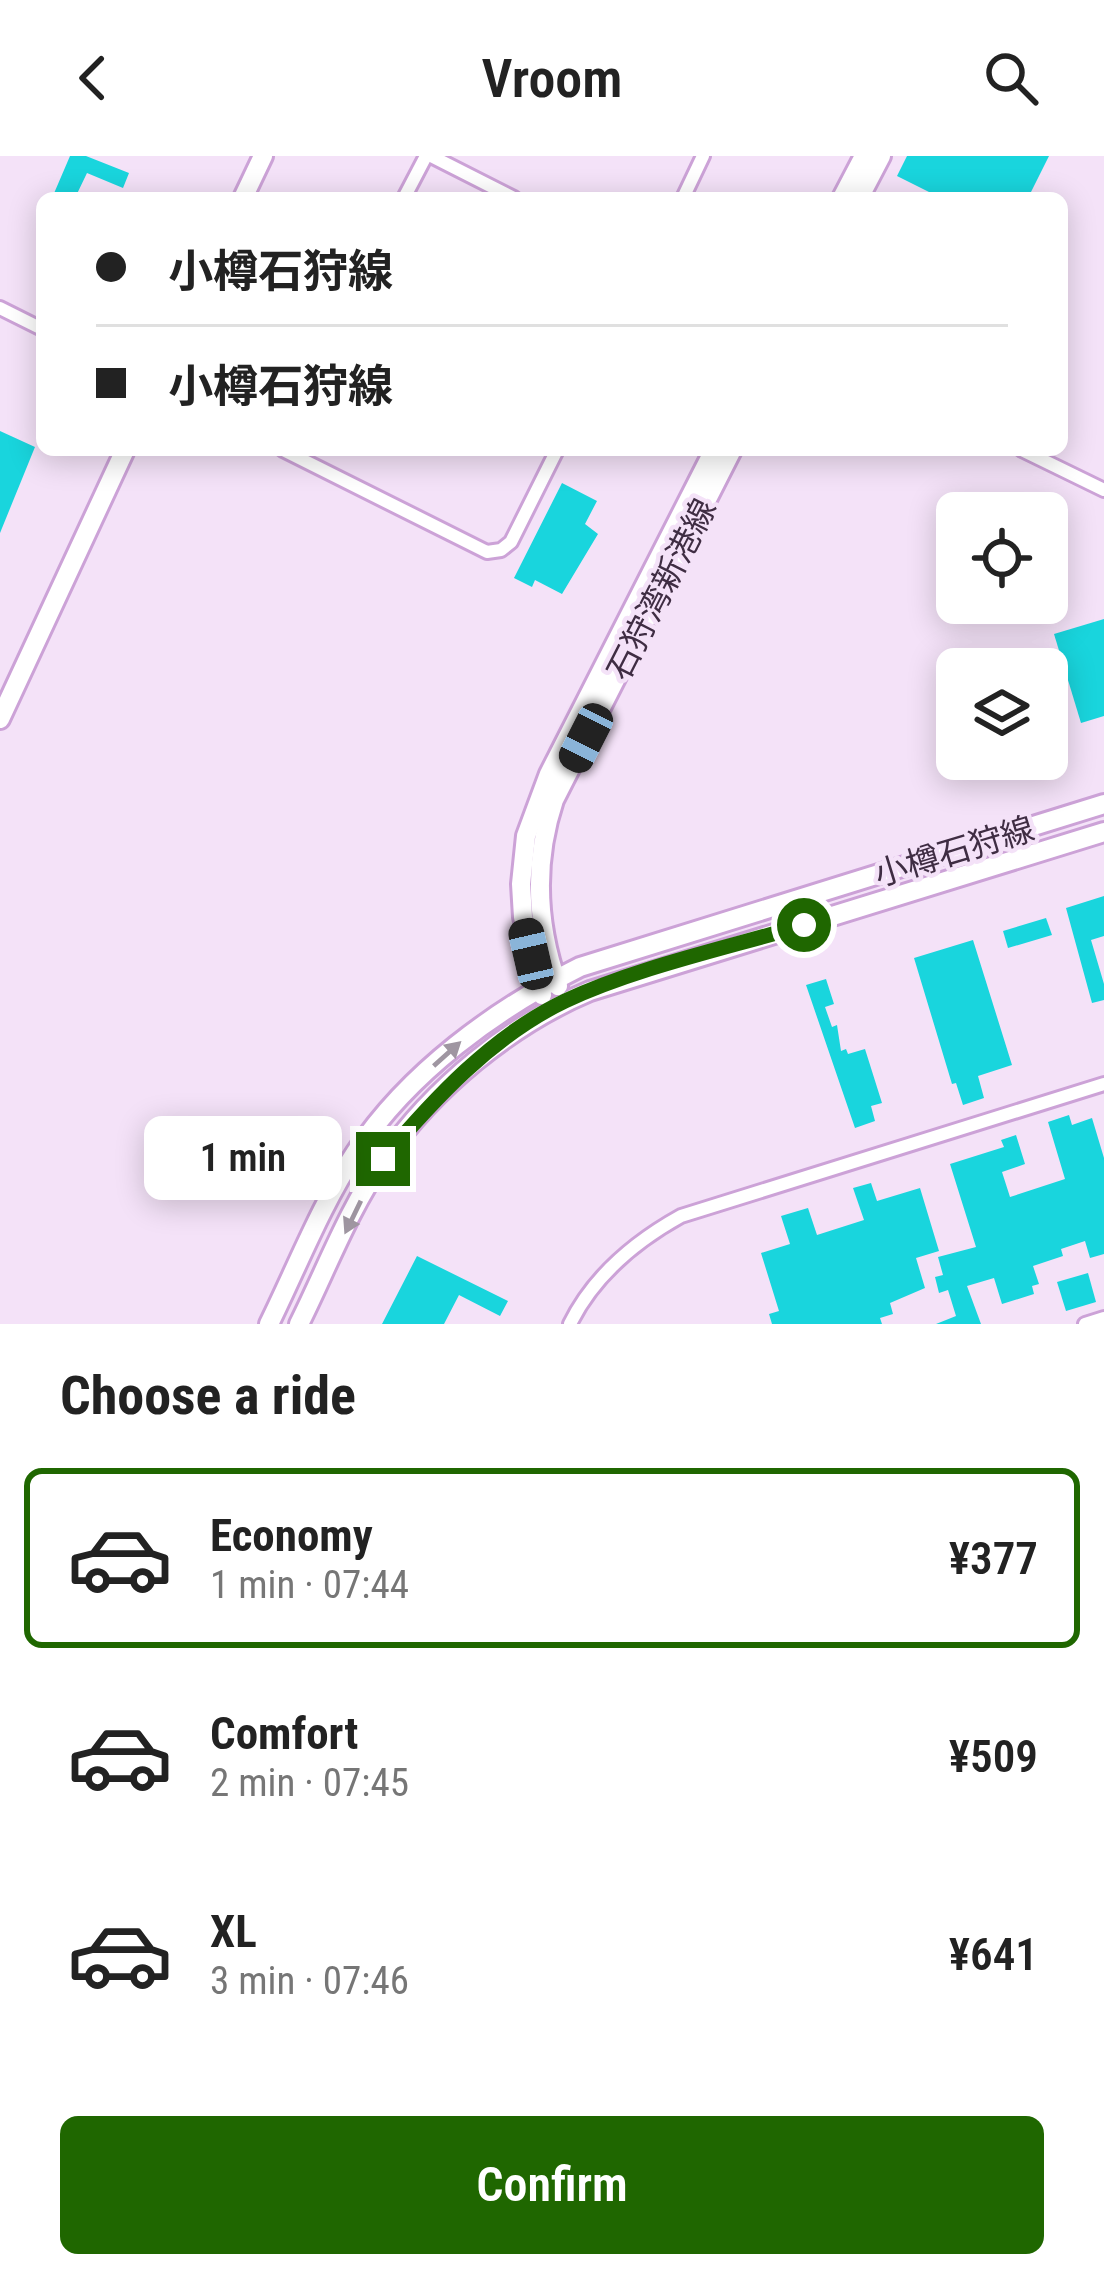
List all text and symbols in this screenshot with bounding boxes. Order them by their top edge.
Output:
icon: back [60,45,126,111]
icon: search [978,45,1044,111]
text: Vroom [482,47,622,110]
text: 小樽石狩線 [168,245,393,298]
text: 小樽石狩線 [168,360,393,413]
street label: 石狩湾新港線 [599,492,724,686]
map controls [936,492,1068,780]
button: locate [936,492,1068,624]
button: layers [936,648,1068,780]
car [554,698,618,778]
street label: 小樽石狩線 [870,809,1039,894]
route start [777,898,831,952]
car [505,915,557,993]
one-way arrow [433,1041,462,1068]
callout: 1 min [143,1117,341,1201]
route end [356,1132,410,1186]
text: 1 min [200,1135,286,1181]
one-way arrow [343,1200,363,1234]
text: Choose a ride [60,1364,356,1427]
icon: car [66,1504,174,1612]
text: Economy [210,1509,373,1562]
text: ¥377 [949,1532,1038,1585]
text: 1 min · 07:44 [210,1562,409,1608]
icon: car [66,1702,174,1810]
text: Comfort [210,1707,358,1760]
text: ¥509 [949,1730,1038,1783]
text: 2 min · 07:45 [210,1760,409,1806]
icon: car [66,1900,174,2008]
text: XL [210,1905,257,1958]
text: ¥641 [949,1928,1038,1981]
text: 3 min · 07:46 [210,1958,409,2004]
button: Confirm [60,2116,1044,2254]

